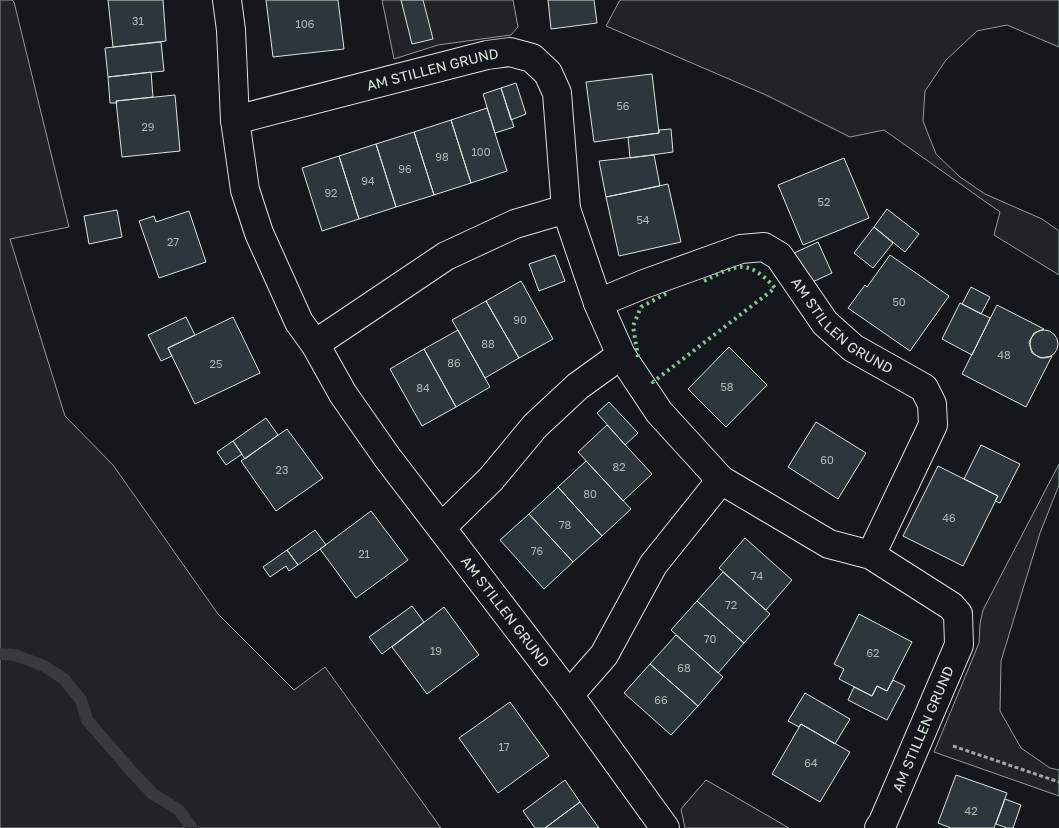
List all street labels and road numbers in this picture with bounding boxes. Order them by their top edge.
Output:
street label: AM STILLEN GRUND [365,45,499,94]
street label: AM STILLEN GRUND [788,274,896,377]
street label: AM STILLEN GRUND [458,552,554,670]
street label: AM STILLEN GRUND [888,663,957,794]

